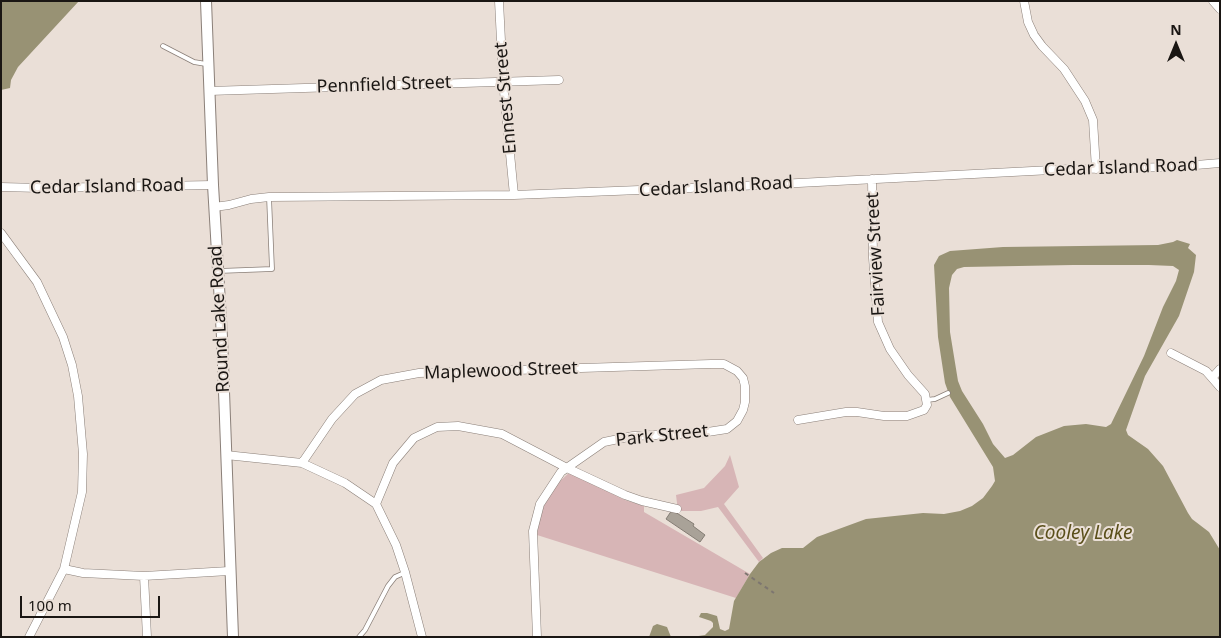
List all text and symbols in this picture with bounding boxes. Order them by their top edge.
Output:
north arrow [1151,20,1201,70]
text: N [1170,20,1182,39]
street label: Ennest Street [490,41,522,155]
street label: Pennfield Street [316,72,452,98]
street label: Cedar Island Road [1043,155,1199,181]
street label: Cedar Island Road [638,172,794,202]
street label: Cedar Island Road [30,175,184,199]
street label: Fairview Street [862,191,890,317]
street label: Round Lake Road [205,245,235,393]
street label: Maplewood Street [424,358,578,384]
street label: Park Street [615,420,709,452]
water label: Cooley Lake [1034,523,1132,545]
scale bar [22,586,162,618]
text: 100 m [28,595,72,615]

